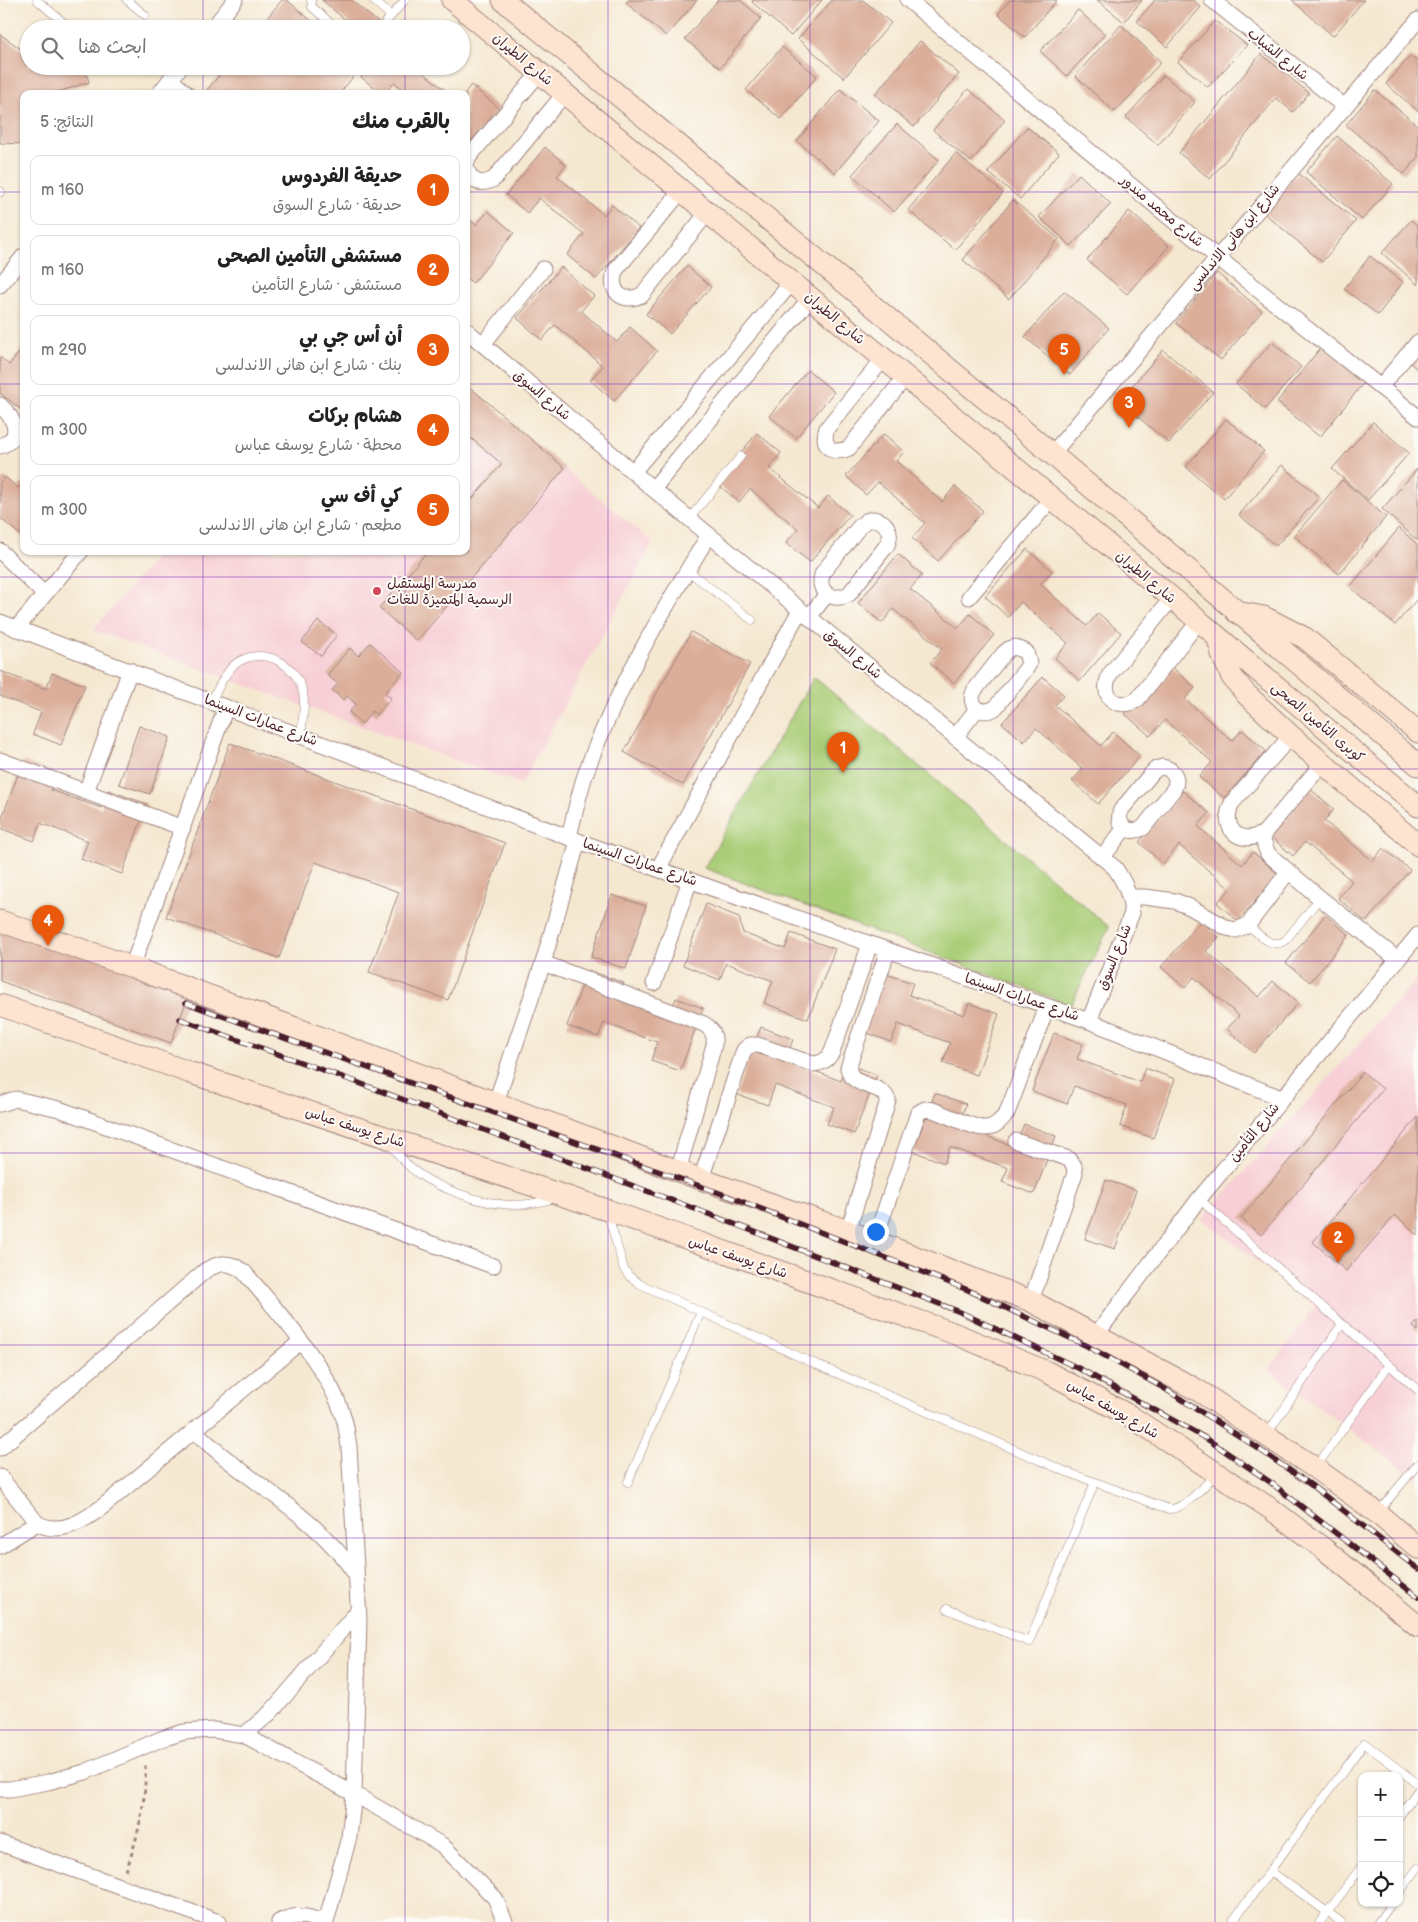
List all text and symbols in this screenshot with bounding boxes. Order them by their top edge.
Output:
search box [20,20,470,75]
street label: شارع الشباب [1244,24,1312,84]
street label: شارع الطيران [489,29,556,90]
icon: search [38,34,66,62]
text: ابحث هنا [78,36,147,59]
text: بالقرب منك [352,109,450,134]
text: النتائج: 5 [40,113,94,132]
text: حديقة الفردوس [282,165,402,188]
street label: شارع محمد مندور [1116,171,1207,251]
street label: شارع ابن هانى الاندلسى [1185,180,1284,294]
text: 160 m [41,181,84,200]
text: 1 [430,181,436,200]
text: حديقة · شارع السوق [273,196,402,215]
text: مستشفى التأمين الصحى [217,245,402,268]
text: 160 m [41,261,84,280]
text: 2 [428,261,438,280]
text: مستشفى · شارع التأمين [252,276,402,295]
street label: شارع الطيران [801,288,868,349]
text: أن أس جي بي [299,325,402,348]
pin: 5 [1048,334,1080,375]
text: 290 m [41,341,87,360]
text: 3 [428,341,438,360]
text: بنك · شارع ابن هانى الاندلسى [215,356,402,375]
street label: شارع السوق [509,366,574,425]
pin: 3 [1113,387,1145,428]
text: هشام بركات [308,405,402,428]
text: 300 m [41,421,87,440]
text: 4 [428,421,438,440]
text: محطة · شارع يوسف عباس [235,436,402,455]
text: كي أف سي [321,485,402,508]
text: 300 m [41,501,87,520]
text: 5 [428,501,438,520]
text: مطعم · شارع ابن هانى الاندلسى [199,516,402,535]
street label: شارع الطيران [1112,547,1179,608]
place label: مدرسة المستقبل الرسمية المتميزة للغات [387,575,512,608]
marker: مدرسة المستقبل الرسمية المتميزة للغات [371,585,383,597]
street label: شارع السوق [820,625,885,683]
street label: كوبرى التأمين الصحى [1267,678,1368,767]
street label: شارع عمارات السينما [202,691,320,750]
pin: 1 [827,732,859,773]
street label: شارع عمارات السينما [580,834,700,891]
pin: 4 [32,905,64,946]
street label: شارع السوق [1093,922,1136,993]
street label: شارع عمارات السينما [962,969,1082,1026]
street label: شارع التأمين [1225,1099,1284,1166]
street label: شارع يوسف عباس [303,1103,407,1152]
your location [863,1219,889,1245]
pin: 2 [1322,1222,1354,1263]
street label: شارع يوسف عباس [686,1232,790,1283]
street label: شارع يوسف عباس [1064,1376,1162,1443]
map controls [1358,1772,1403,1907]
button: + [1358,1772,1403,1817]
button: − [1358,1817,1403,1862]
button: locate [1358,1862,1403,1907]

